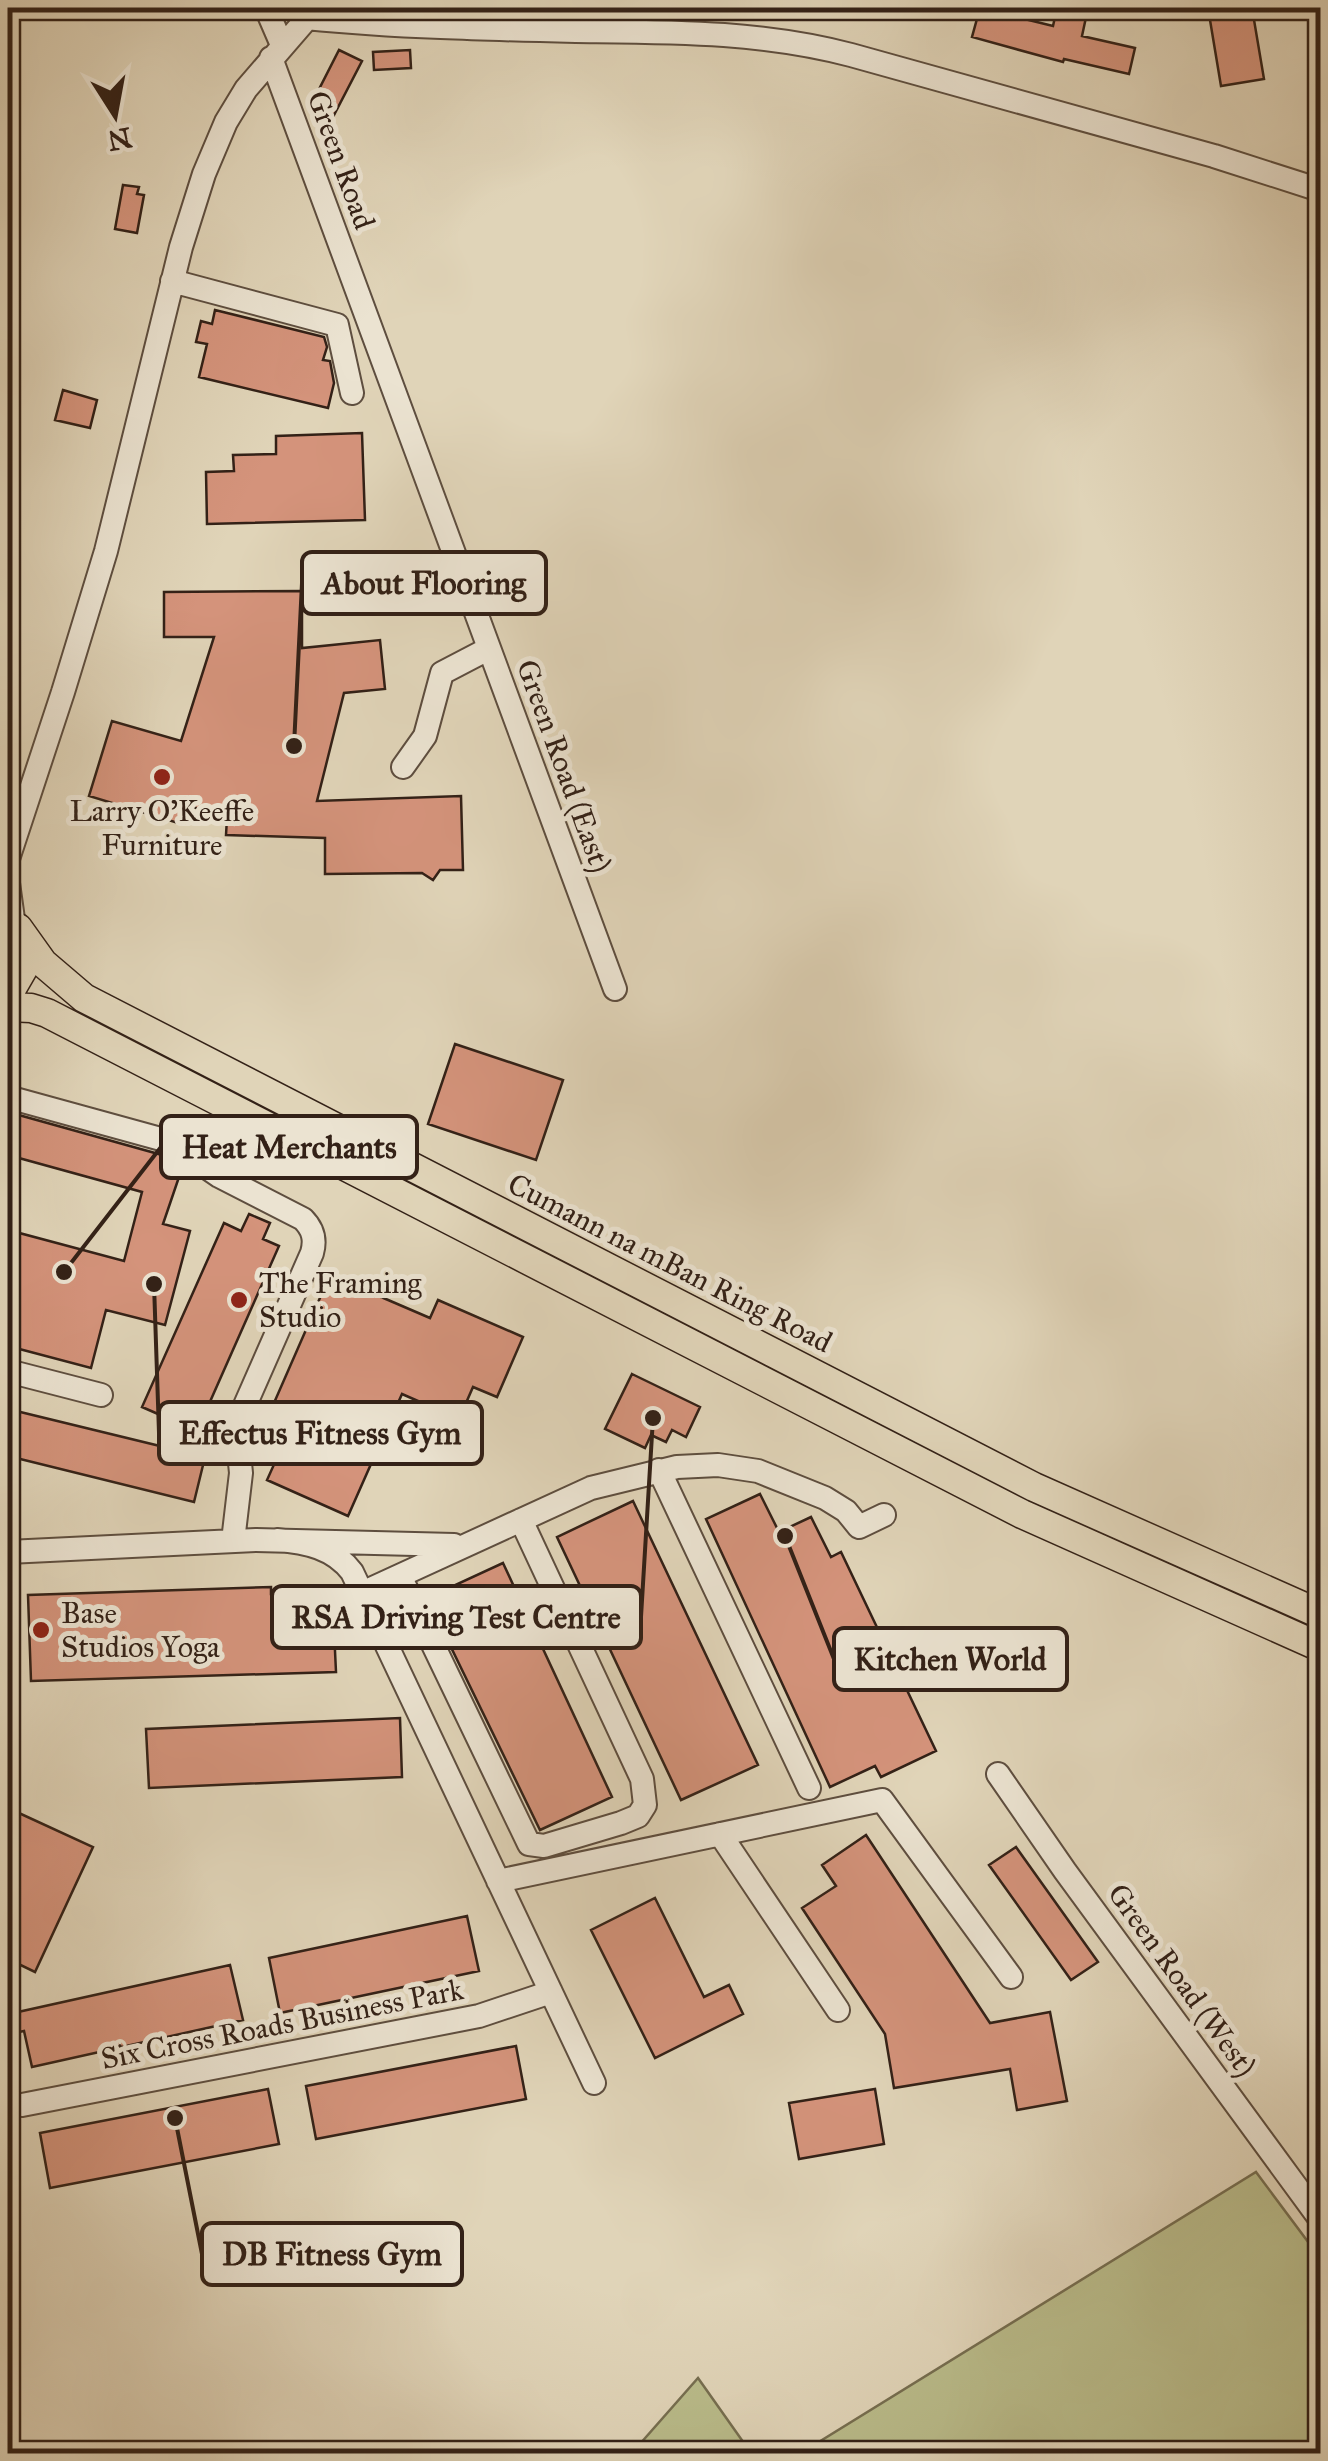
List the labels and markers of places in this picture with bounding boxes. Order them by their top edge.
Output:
callout: About Flooring [302,552,546,614]
marker: Larry O'Keeffe Furniture [151,766,173,788]
place label: Larry O'Keeffe Furniture [70,793,254,863]
callout: Heat Merchants [161,1116,417,1178]
place label: The Framing Studio [259,1265,423,1335]
marker: The Framing Studio [228,1289,250,1311]
callout: Effectus Fitness Gym [159,1402,482,1464]
callout: RSA Driving Test Centre [272,1586,641,1648]
place label: Base Studios Yoga [61,1595,220,1665]
marker: Base Studios Yoga [30,1619,52,1641]
callout: Kitchen World [834,1628,1067,1690]
callout: DB Fitness Gym [202,2223,462,2285]

